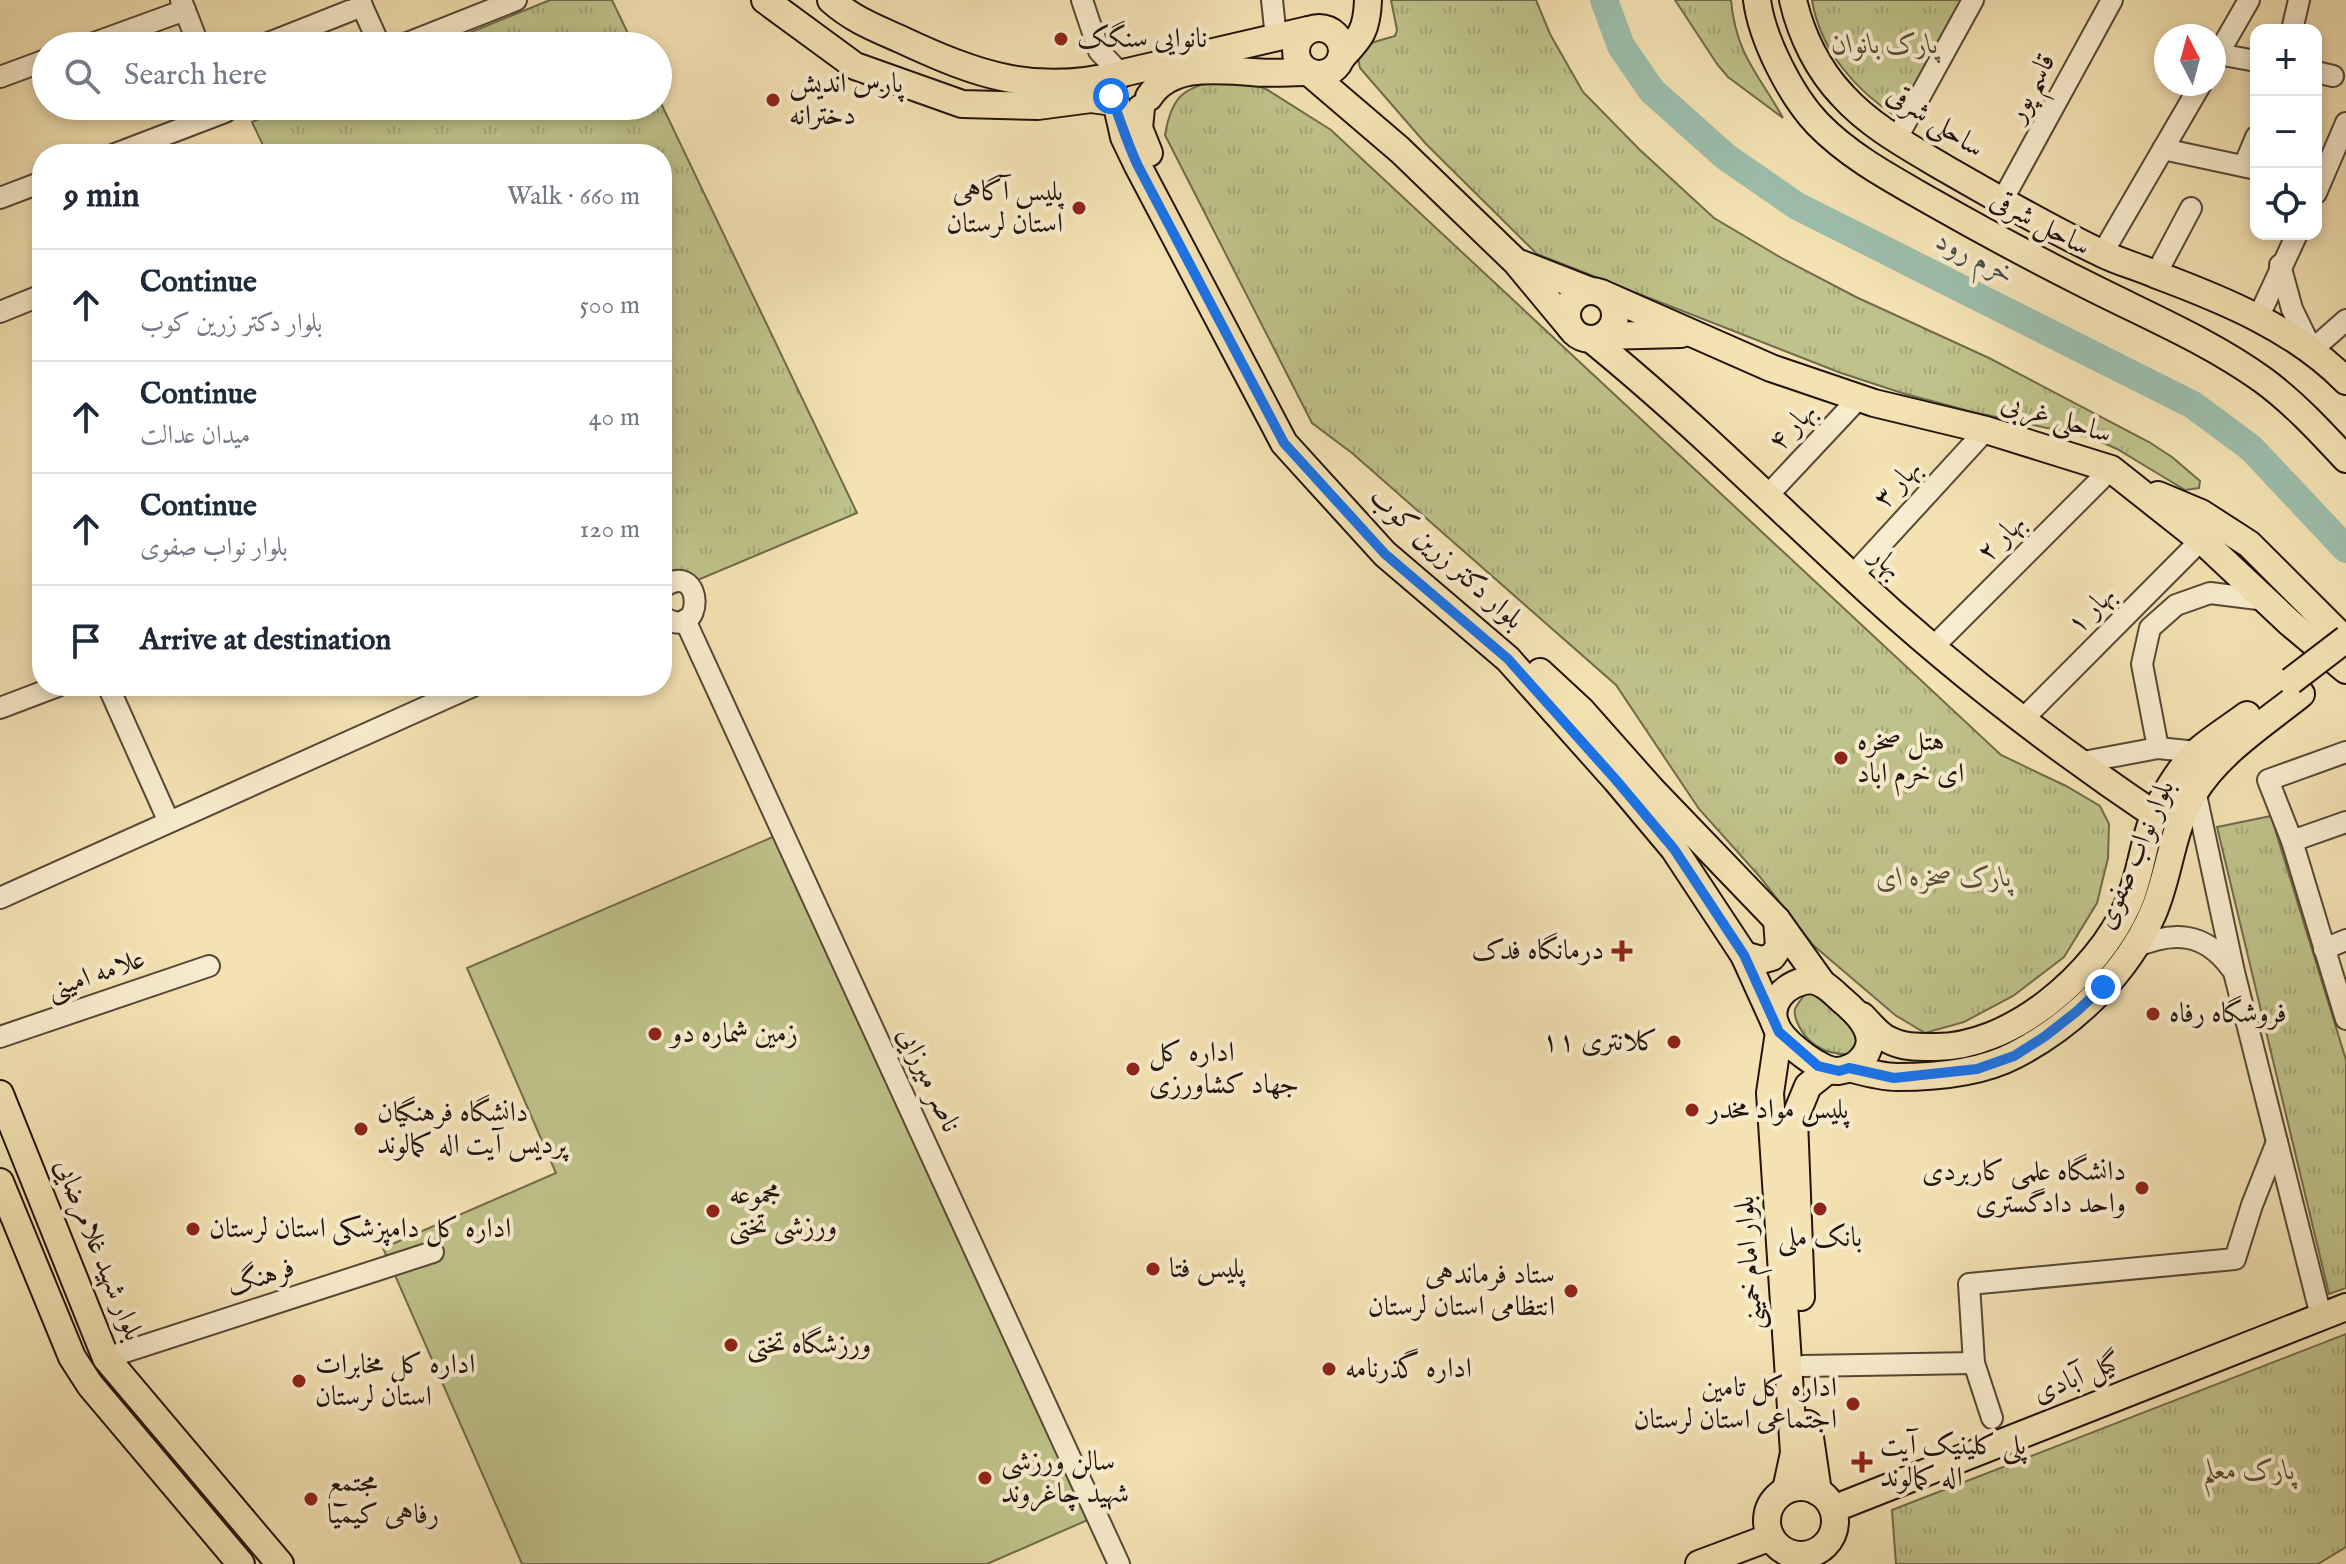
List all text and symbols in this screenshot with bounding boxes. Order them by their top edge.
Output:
place label: نانوایی سنگک [1077,20,1207,57]
north arrow [2154,24,2226,96]
map controls [2250,24,2322,240]
button: + [2250,24,2322,96]
park label: پارک بانوان [1831,28,1941,64]
marker: نانوایی سنگک [1052,30,1070,48]
search box [32,32,672,120]
street label: قاسم پور [1998,48,2072,135]
icon: search [60,54,104,98]
text: Search here [124,57,267,95]
place label: پارس اندیش دخترانه [789,67,905,134]
route start [1093,78,1129,114]
street label: ساحلی شرقی [1879,78,1990,167]
marker: پارس اندیش دخترانه [764,91,782,109]
button: − [2250,96,2322,168]
button: locate [2250,168,2322,240]
place label: پلیس آگاهی استان لرستان [946,174,1065,242]
text: 9 min [64,175,140,218]
text: Walk · 660 m [507,180,640,213]
street label: ساحل شرقی [1984,183,2096,265]
marker: پلیس آگاهی استان لرستان [1070,199,1088,217]
water label: خرم رود [1927,222,2021,298]
text: Continue [140,264,257,302]
icon: ahead [64,283,108,327]
text: 500 m [579,289,640,322]
text: بلوار دکتر زرین کوب [140,307,322,340]
text: Continue [140,376,257,414]
street label: ساحلی غربی [1996,386,2115,453]
icon: ahead [64,395,108,439]
street label: بهار ۴ [1761,395,1825,459]
text: 40 m [589,401,640,434]
text: میدان عدالت [140,419,250,452]
street label: بهار ۳ [1866,452,1930,516]
street label: بلوار دکتر زرین کوب [1361,480,1531,638]
text: Continue [140,488,257,526]
street label: بهار ۲ [1970,506,2034,570]
icon: ahead [64,507,108,551]
text: 120 m [580,513,640,546]
text: بلوار نواب صفوی [140,531,288,564]
street label: بهار [1860,537,1910,587]
street label: بهار ۱ [2060,578,2124,642]
icon: arrive [64,619,108,663]
text: Arrive at destination [140,622,391,660]
place label: هتل صخره ای خرم اباد [1857,725,1964,797]
marker: هتل صخره ای خرم اباد [1832,749,1850,767]
street label: بلوار نواب صفوی [2089,775,2183,935]
park label: پارک صخره ای [1876,861,2015,897]
place label: درمانگاه فدک [1471,932,1604,969]
marker: درمانگاه فدک [1611,940,1633,962]
street label: علامه امینی [42,942,150,1009]
route end [2085,969,2121,1005]
place label: فروشگاه رفاه [2169,995,2287,1032]
marker: فروشگاه رفاه [2144,1005,2162,1023]
place label: زمین شماره دو [668,1017,798,1052]
street label: ناصر میرزایی [888,1022,968,1138]
marker: زمین شماره دو [646,1025,664,1043]
place label: کلانتری ۱۱ [1542,1025,1658,1060]
marker: کلانتری ۱۱ [1665,1033,1683,1051]
place label: اداره کل جهاد کشاورزی [1149,1036,1299,1103]
marker: اداره کل جهاد کشاورزی [1124,1060,1142,1078]
place label: پلیس مواد مخدر [1705,1093,1850,1129]
place label: دانشگاه فرهنگیان پردیس آیت اله کمالوند [377,1094,570,1163]
marker: پلیس مواد مخدر [1683,1101,1701,1119]
marker: دانشگاه فرهنگیان پردیس آیت اله کمالوند [352,1120,370,1138]
place label: دانشگاه علمی کاربردی واحد دادگستری [1922,1153,2126,1222]
street label: بلوار شهید غلامرضایی [46,1154,150,1346]
place label: مجموعه ورزشی تختی [729,1178,837,1246]
marker: دانشگاه علمی کاربردی واحد دادگستری [2133,1179,2151,1197]
street label: بلوار امام خمینی [1728,1194,1777,1331]
marker: بانک ملی [1811,1200,1829,1218]
marker: مجموعه ورزشی تختی [704,1202,722,1220]
place label: اداره کل دامپزشکی استان لرستان [209,1212,511,1247]
marker: اداره کل دامپزشکی استان لرستان [184,1220,202,1238]
place label: بانک ملی [1778,1221,1862,1257]
street label: فرهنگ [222,1249,299,1305]
place label: پلیس فتا [1169,1252,1246,1288]
place label: ستاد فرماندهی انتظامی استان لرستان [1368,1258,1555,1325]
marker: پلیس فتا [1144,1260,1162,1278]
marker: ستاد فرماندهی انتظامی استان لرستان [1562,1282,1580,1300]
place label: ورزشگاه تختی [747,1326,871,1364]
marker: ورزشگاه تختی [722,1336,740,1354]
street label: گیل آبادی [2027,1344,2126,1411]
place label: اداره کل مخابرات استان لرستان [315,1348,475,1415]
place label: اداره گذرنامه [1345,1348,1472,1387]
marker: اداره گذرنامه [1320,1360,1338,1378]
place label: اداره کل تامین اجتماعی استان لرستان [1634,1371,1837,1438]
marker: اداره کل مخابرات استان لرستان [290,1372,308,1390]
marker: اداره کل تامین اجتماعی استان لرستان [1844,1395,1862,1413]
place label: پلی کلینیک آیت اله کمالوند [1880,1428,2028,1496]
place label: سالن ورزشی شهید چاغروند [1001,1445,1129,1512]
marker: پلی کلینیک آیت اله کمالوند [1851,1451,1873,1473]
park label: پارک معلم [2202,1454,2298,1498]
place label: مجتمع رفاهی کیمیا [327,1466,439,1533]
marker: سالن ورزشی شهید چاغروند [976,1469,994,1487]
marker: مجتمع رفاهی کیمیا [302,1490,320,1508]

